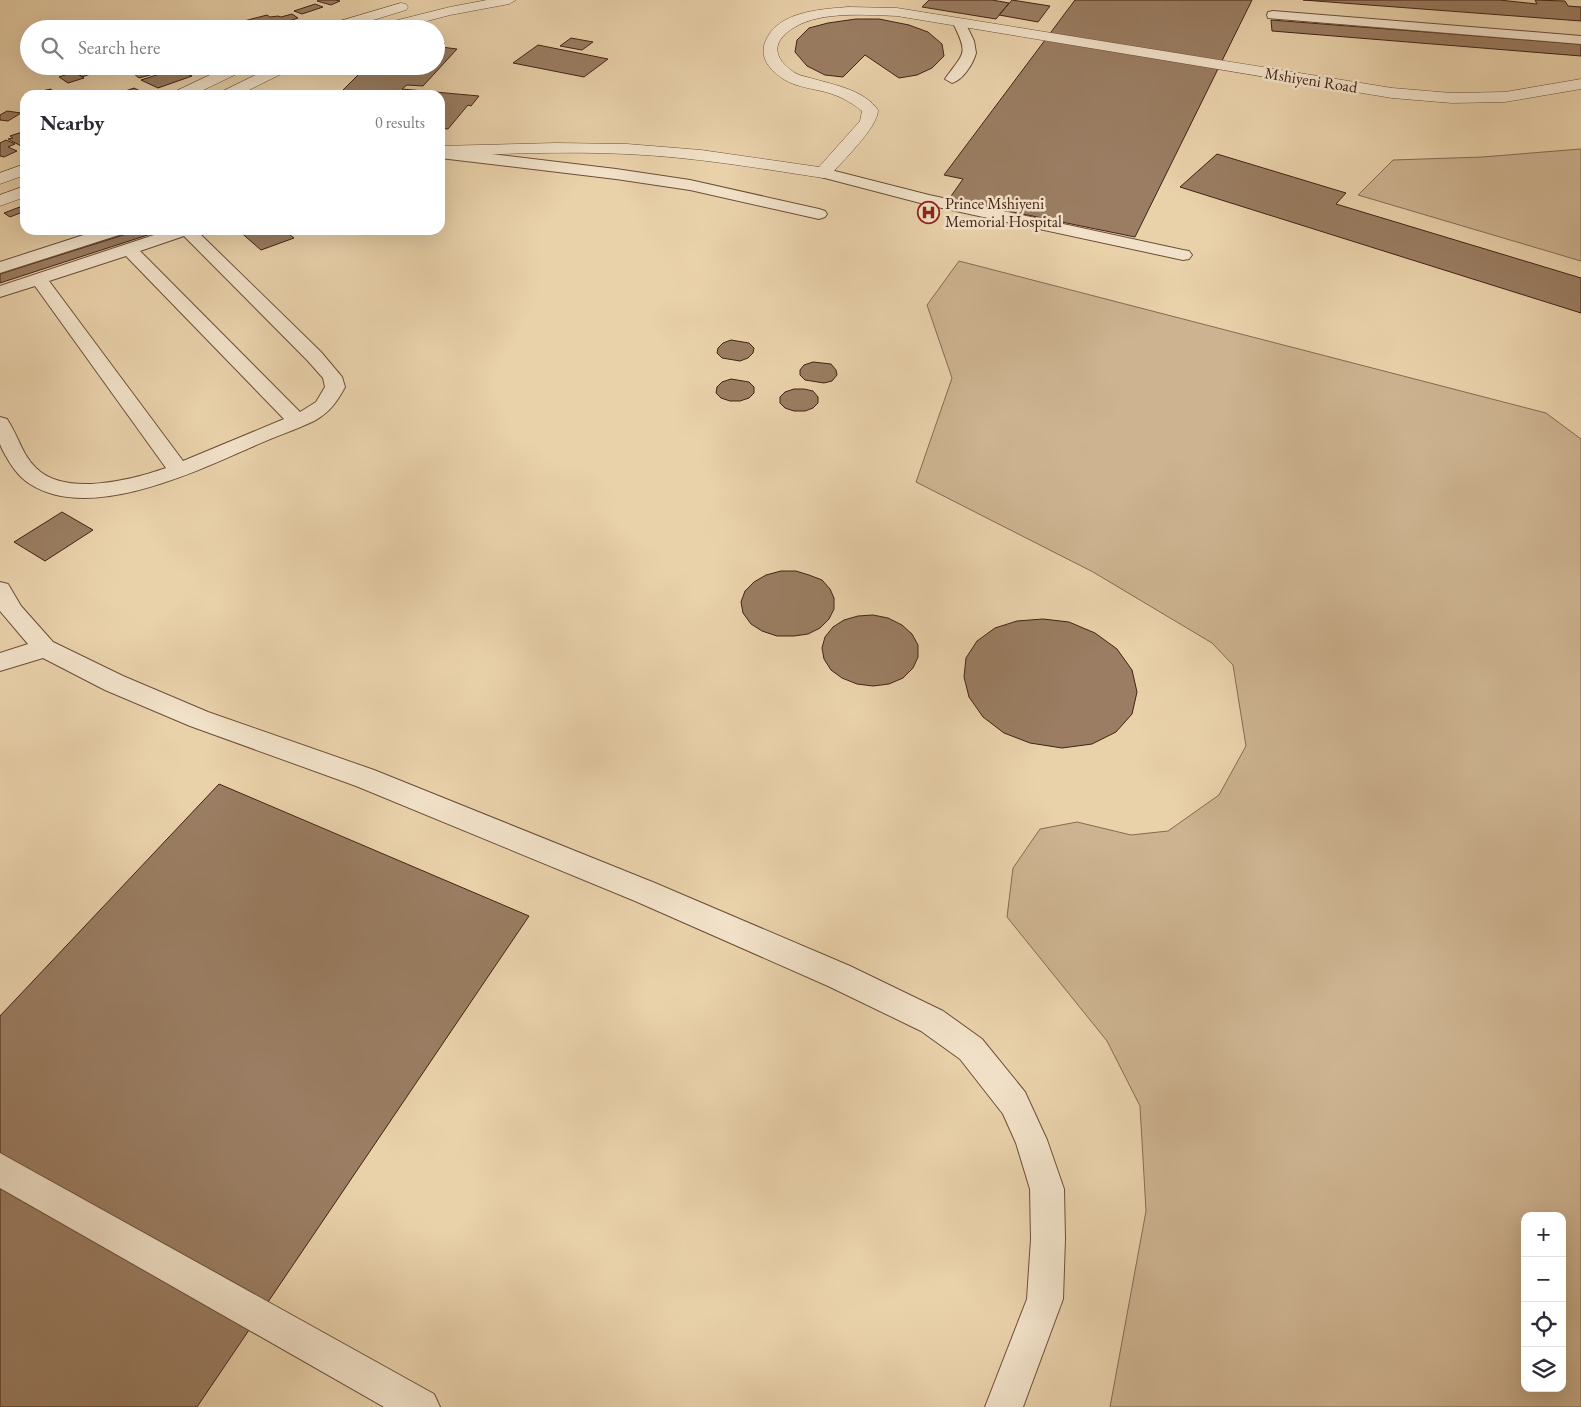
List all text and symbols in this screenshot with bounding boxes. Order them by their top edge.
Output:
search box [20,20,445,75]
icon: search [38,34,66,62]
text: Search here [78,35,160,60]
street label: Mshiyeni Road [1263,62,1360,98]
text: Nearby [40,109,104,136]
text: 0 results [375,112,425,133]
place label: Prince Mshiyeni Memorial Hospital [945,193,1062,232]
hospital icon: Prince Mshiyeni Memorial Hospital [917,200,941,224]
map controls [1521,1212,1566,1392]
button: + [1521,1212,1566,1257]
button: − [1521,1257,1566,1302]
button: locate [1521,1302,1566,1347]
button: layers [1521,1347,1566,1392]

